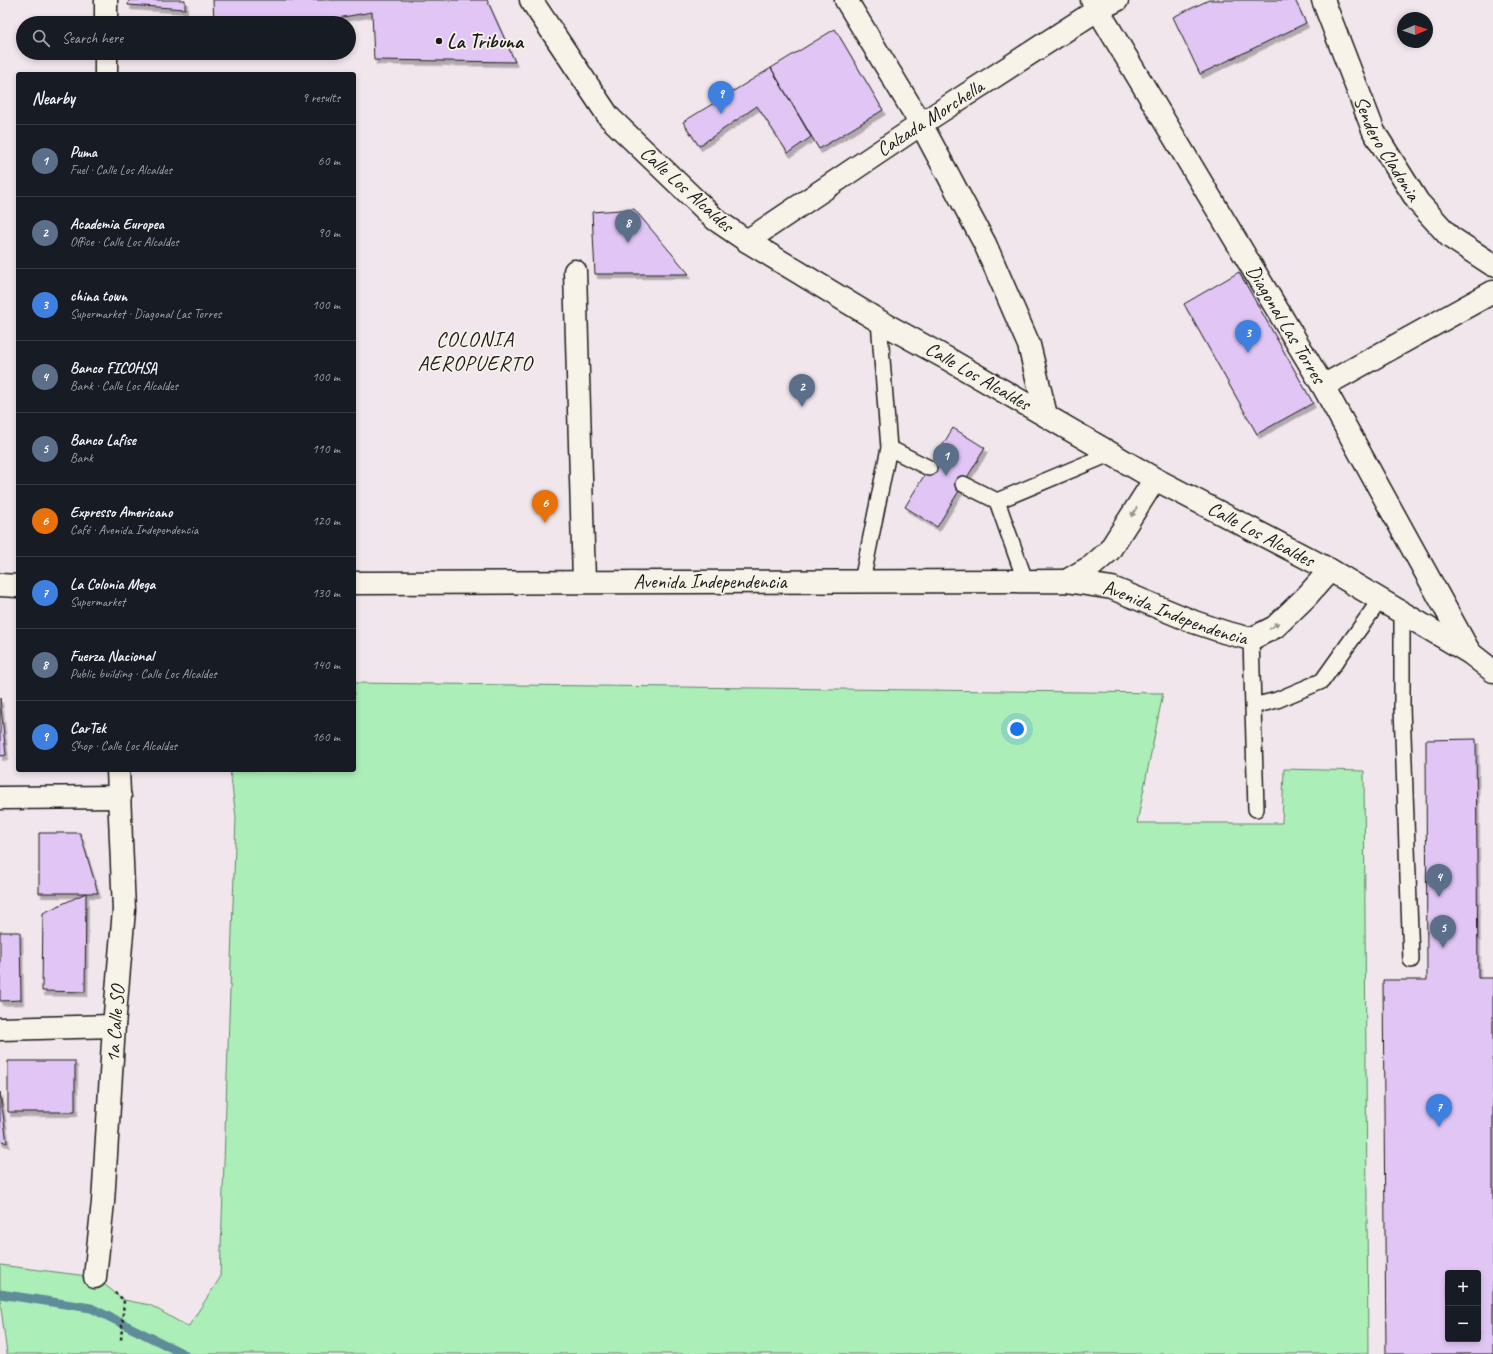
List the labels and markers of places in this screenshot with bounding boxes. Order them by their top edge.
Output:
place label: La Tribuna [447,29,525,54]
marker: La Tribuna [434,36,444,46]
pin: 9 [708,81,734,114]
pin: 8 [615,210,641,243]
pin: 3 [1235,320,1261,353]
pin: 2 [789,374,815,407]
pin: 1 [933,443,959,476]
pin: 6 [532,490,558,523]
pin: 4 [1426,864,1452,897]
pin: 5 [1430,915,1456,948]
pin: 7 [1426,1094,1452,1127]

